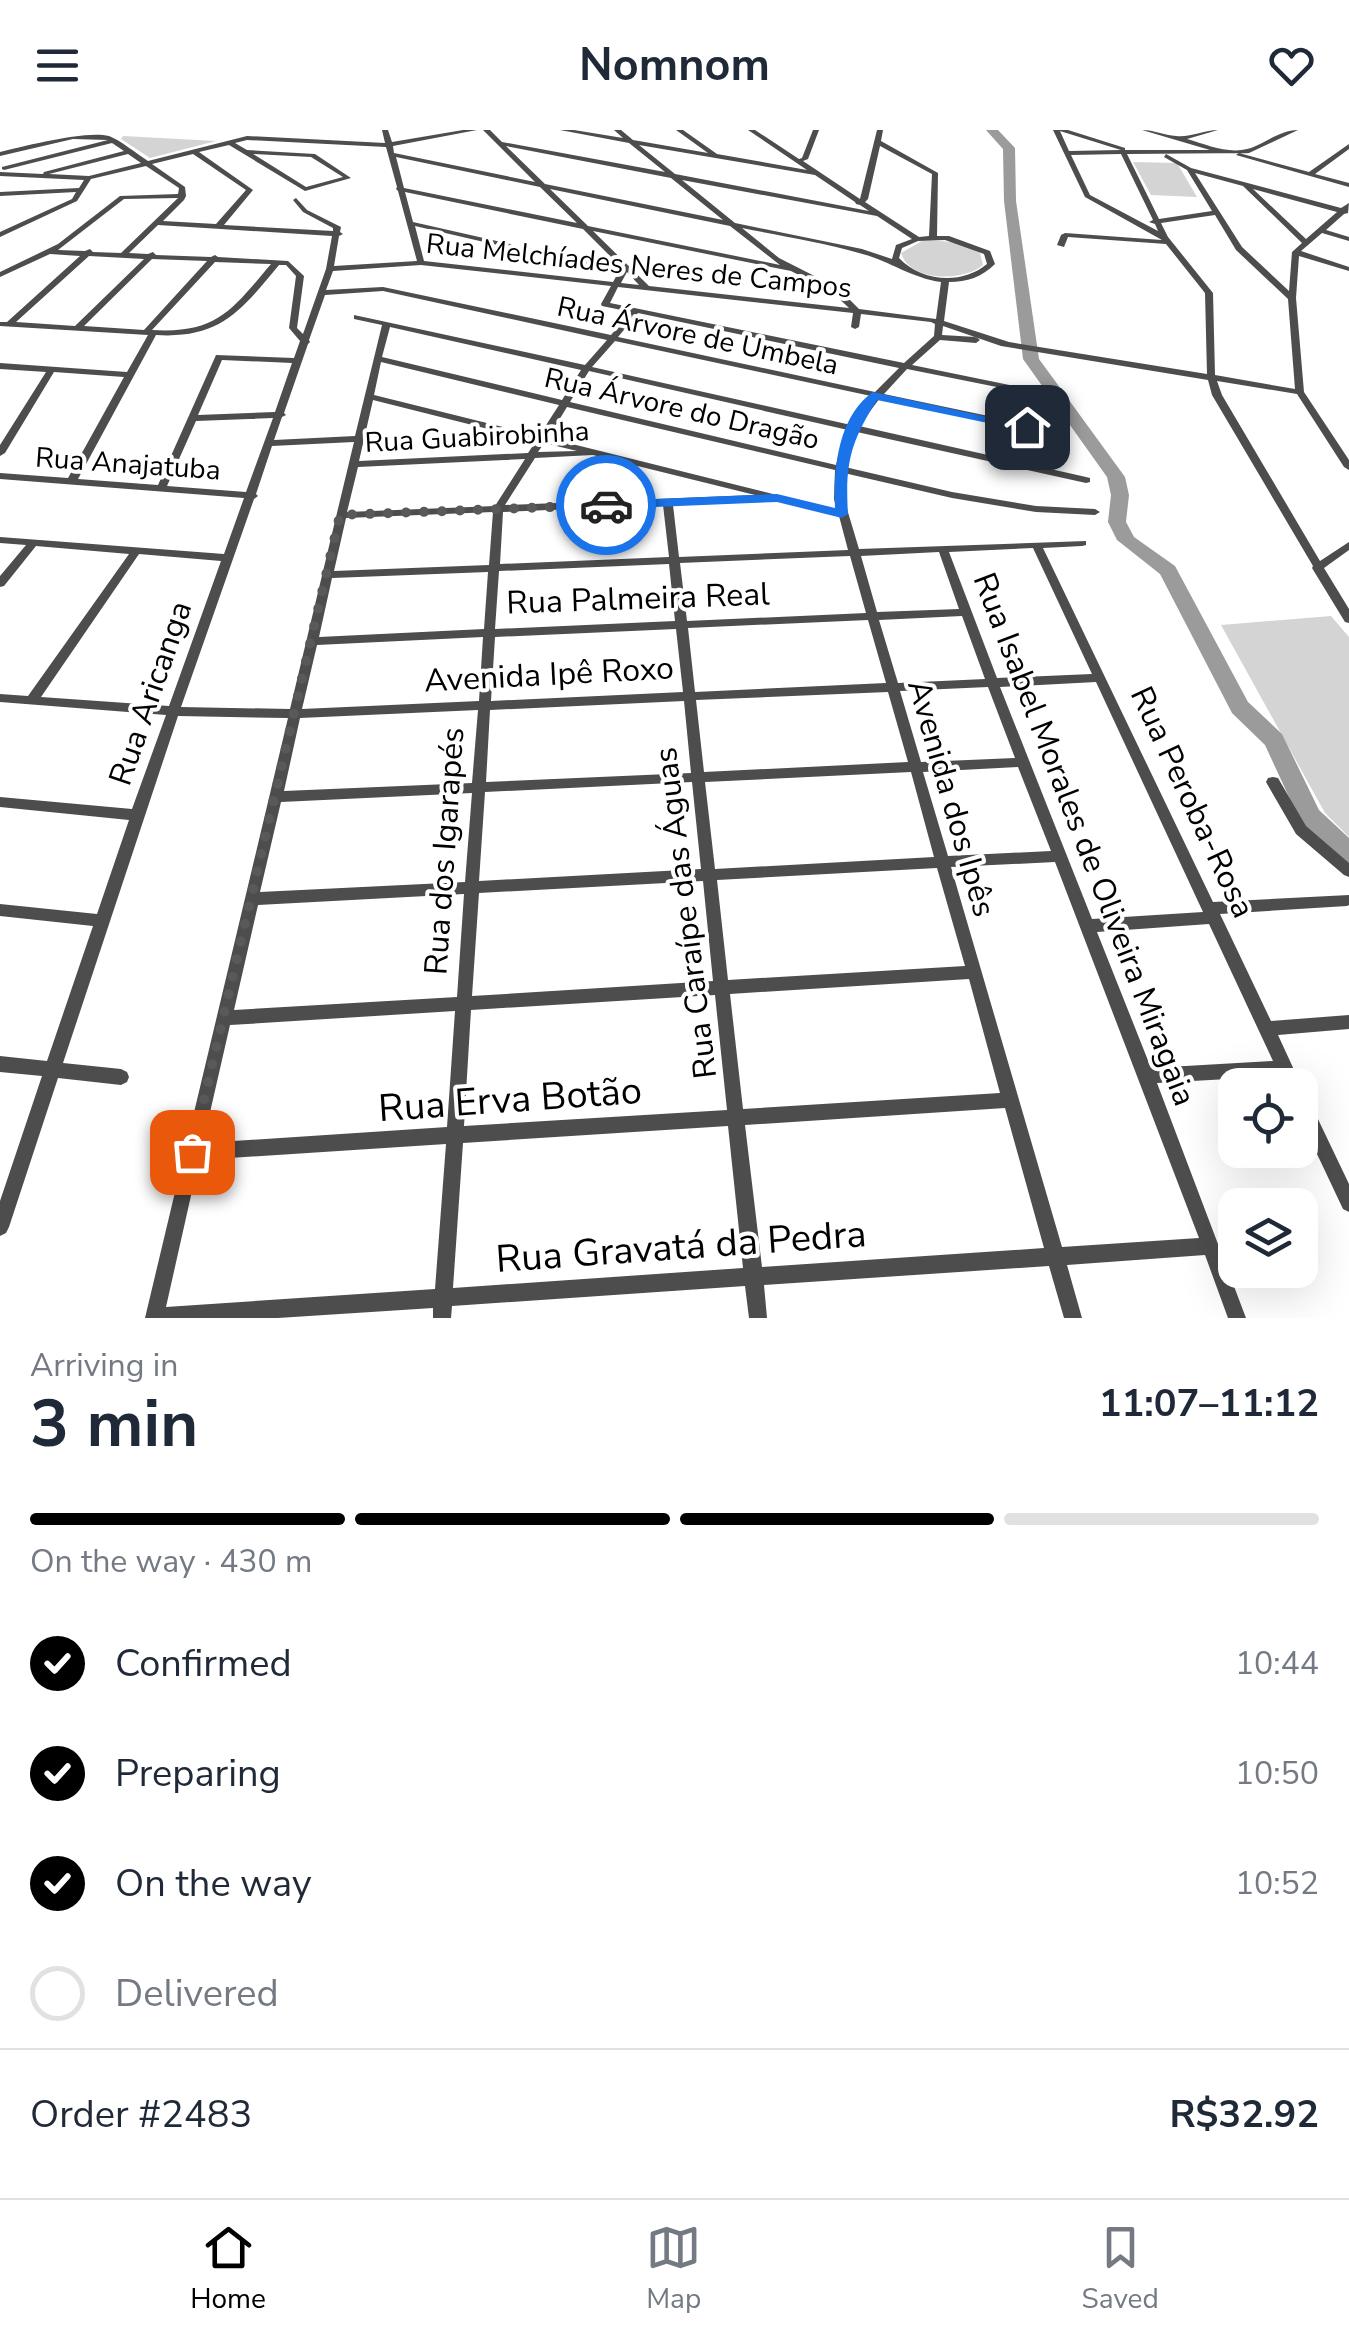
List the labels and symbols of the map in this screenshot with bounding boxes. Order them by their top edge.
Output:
street label: Rua Melchíades Neres de Campos [424,225,853,307]
street label: Rua Árvore de Umbela [554,288,842,384]
street label: Rua Árvore do Dragão [541,359,823,459]
pin [985,385,1070,470]
street label: Rua Guabirobinha [364,412,590,462]
street label: Rua Anajatuba [34,439,222,489]
courier [556,455,656,555]
street label: Rua Isabel Morales de Oliveira Miragaia [963,567,1206,1112]
street label: Rua Palmeira Real [506,572,771,625]
street label: Rua Aricanga [99,595,202,791]
street label: Avenida Ipê Roxo [423,646,675,703]
street label: Avenida dos Ipês [897,675,1006,922]
street label: Rua Peroba-Rosa [1120,680,1265,925]
street label: Rua dos Igarapés [414,726,475,976]
street label: Rua Caraípe das Águas [644,745,727,1081]
street label: Rua Erva Botão [377,1065,643,1134]
pin [150,1110,235,1195]
street label: Rua Gravatá da Pedra [494,1208,868,1285]

